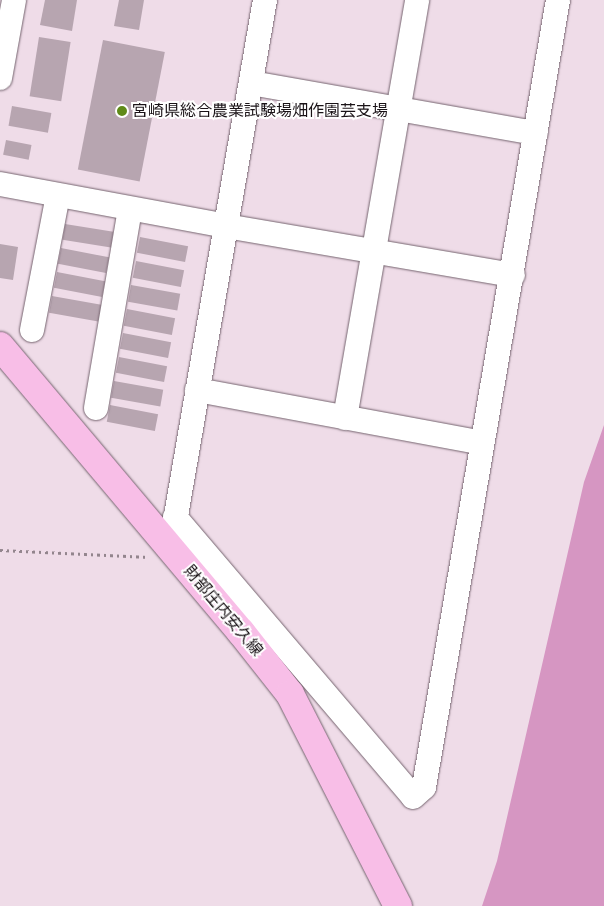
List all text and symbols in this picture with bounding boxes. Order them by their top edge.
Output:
place label: 宮崎県総合農業試験場畑作園芸支場 [132,101,388,121]
marker: 宮崎県総合農業試験場畑作園芸支場 [116,105,128,117]
street label: 財部庄内安久線 [180,562,266,660]

